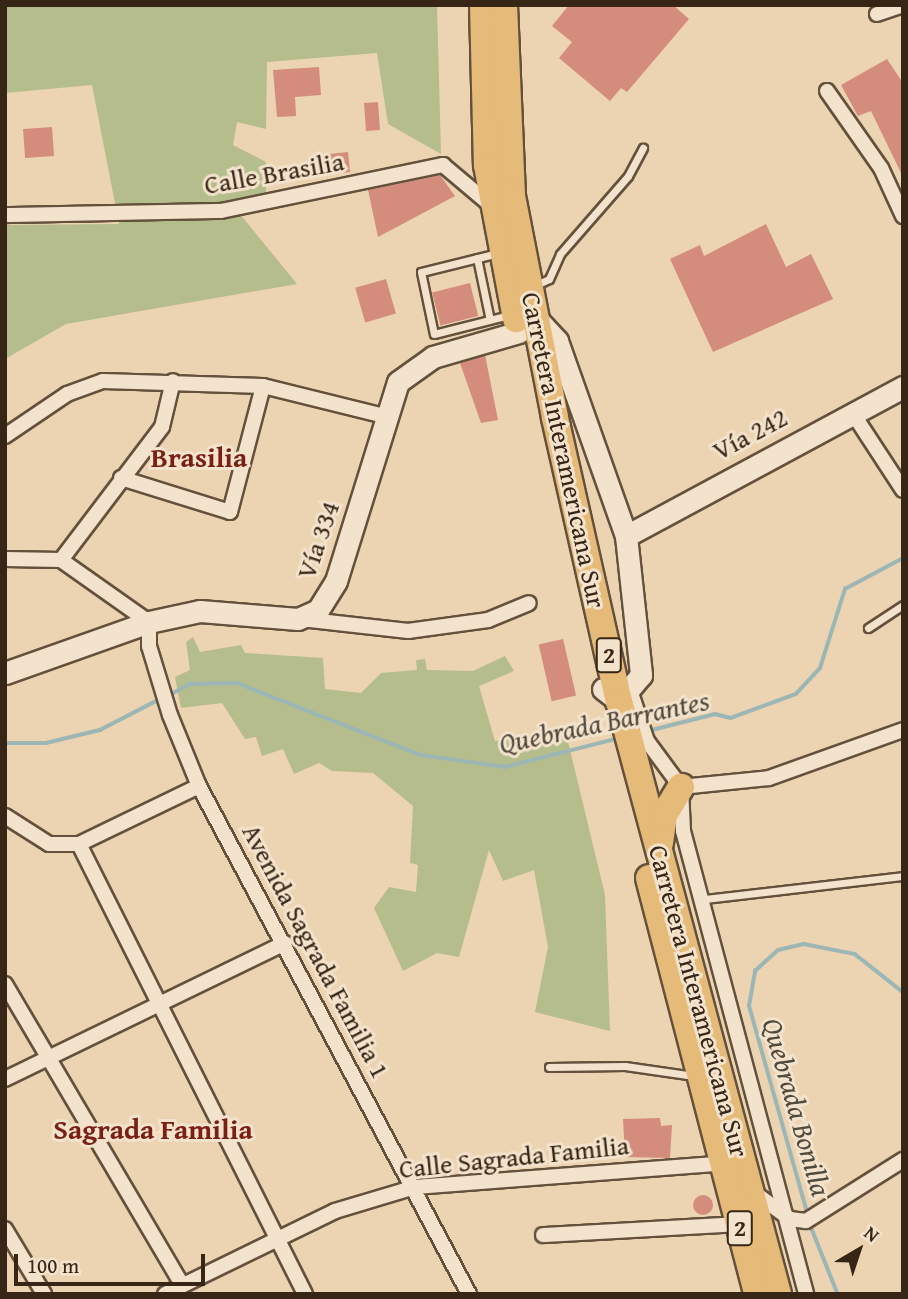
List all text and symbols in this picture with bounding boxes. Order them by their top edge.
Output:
street label: Calle Brasilia [202,145,346,201]
street label: Carretera Interamericana Sur [515,289,613,611]
street label: Vía 242 [707,401,793,467]
district label: Brasilia [151,440,247,474]
street label: Vía 334 [290,497,346,583]
road number: 2 [595,634,623,676]
water label: Quebrada Barrantes [496,683,712,761]
street label: Avenida Sagrada Familia 1 [236,819,396,1083]
street label: Carretera Interamericana Sur [642,842,756,1160]
water label: Quebrada Bonilla [756,1014,838,1200]
district label: Sagrada Familia [53,1112,253,1146]
street label: Calle Sagrada Familia [398,1129,630,1185]
road number: 2 [726,1208,754,1248]
north arrow [824,1215,894,1285]
text: N [858,1219,886,1249]
scale bar [18,1240,208,1284]
text: 100 m [27,1250,79,1281]

